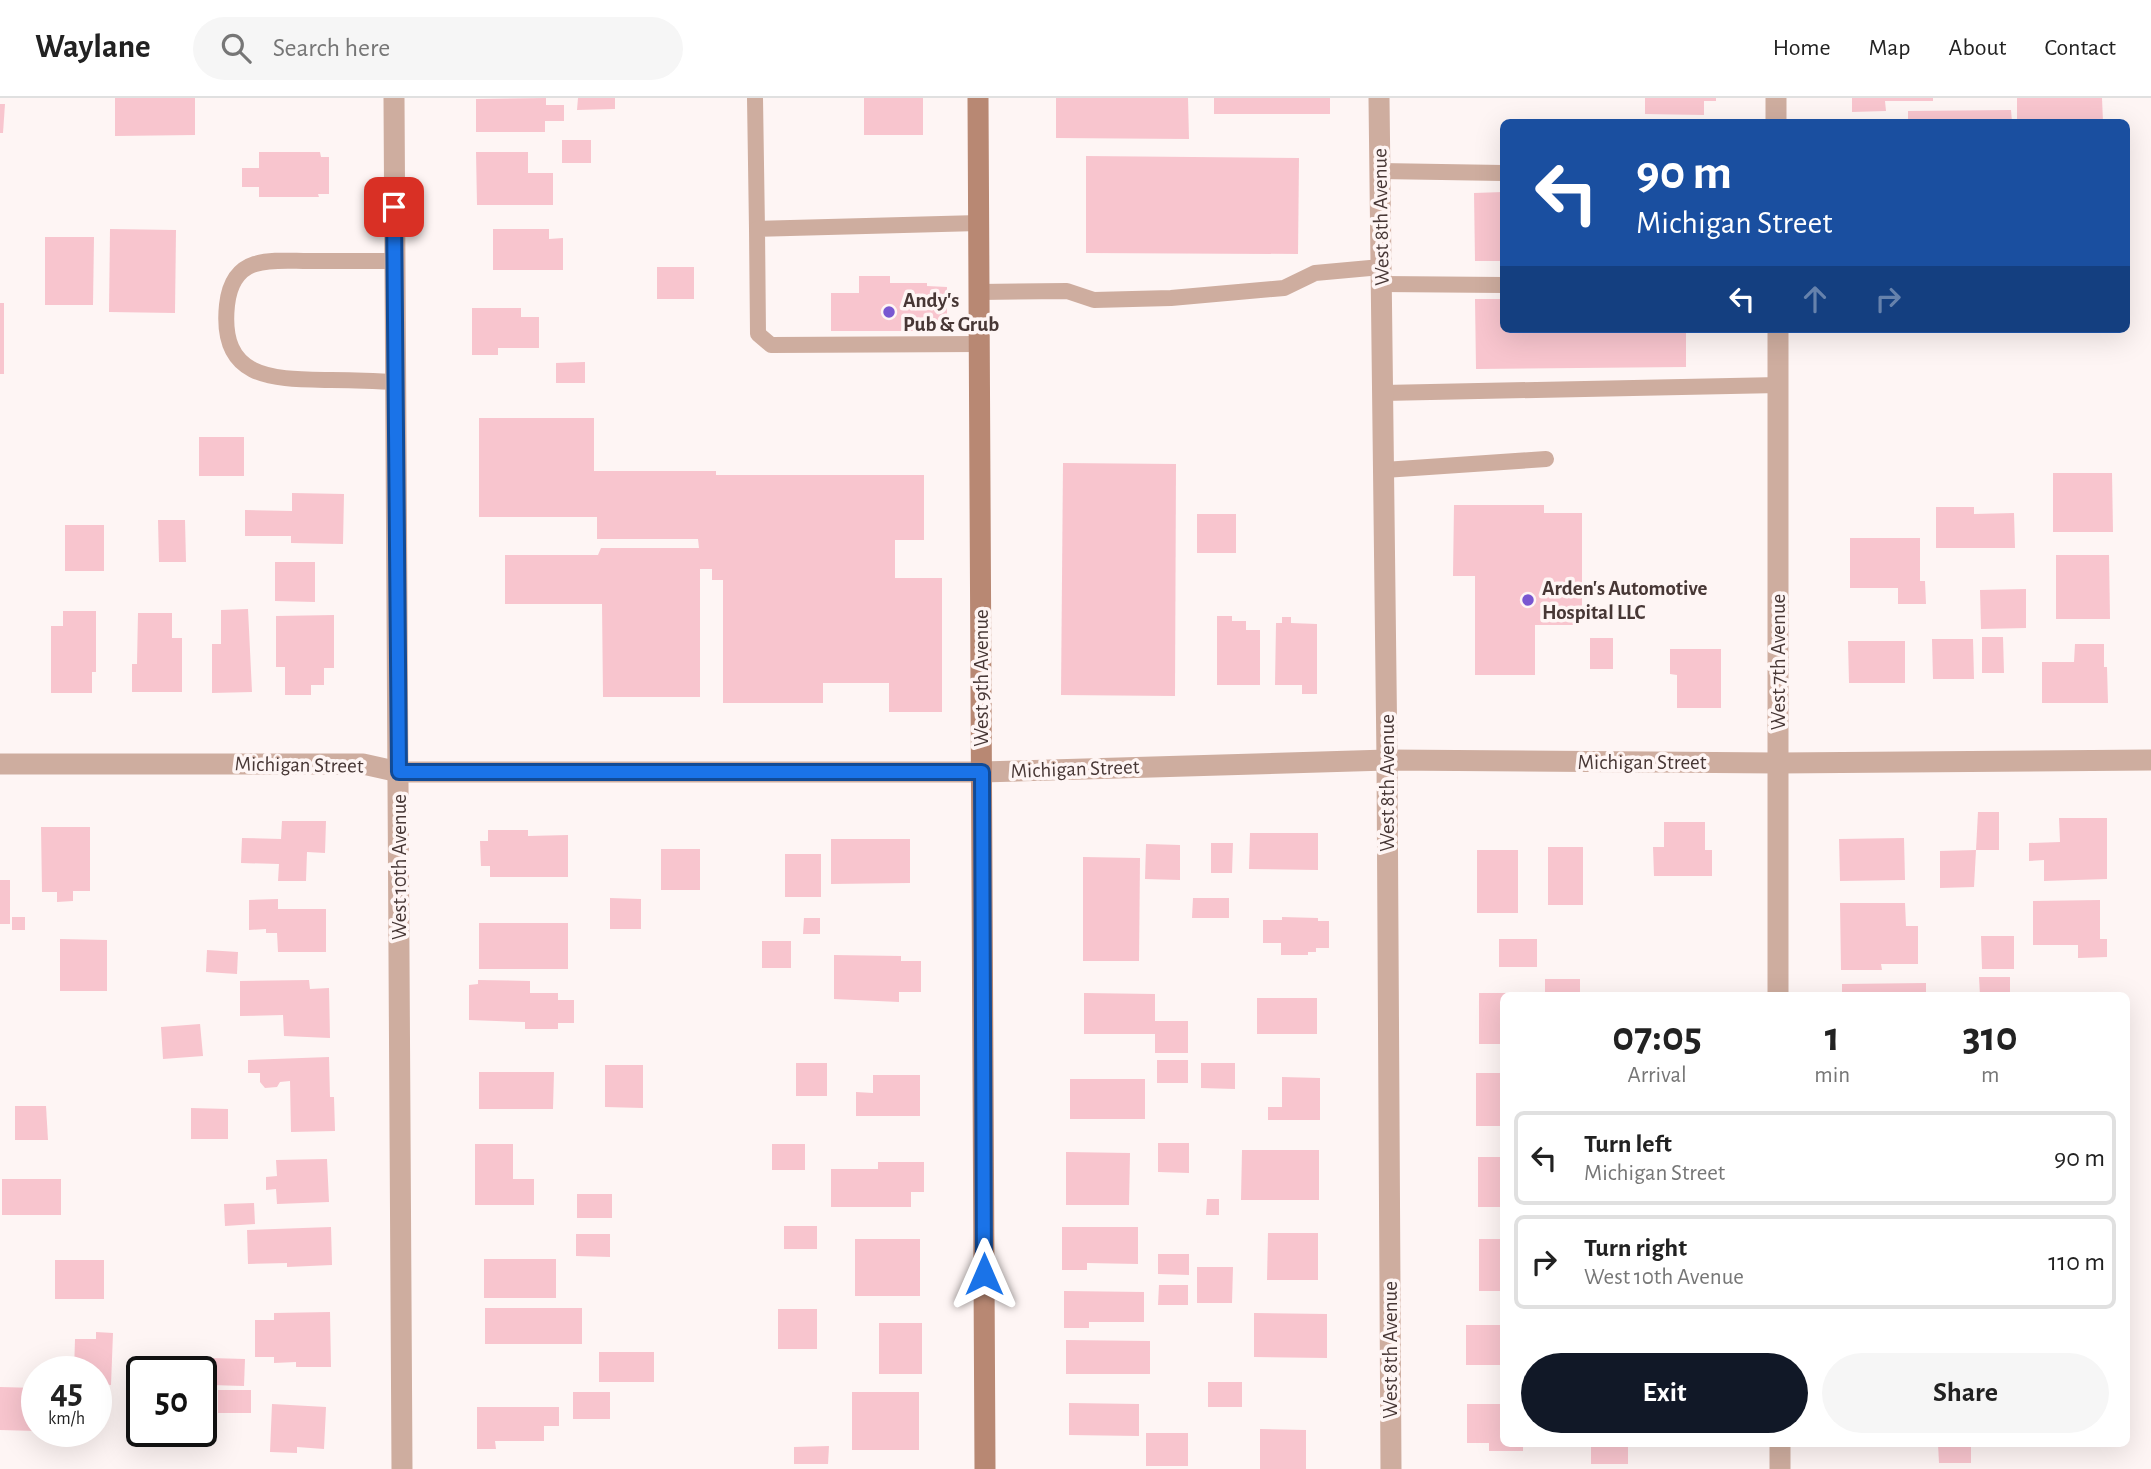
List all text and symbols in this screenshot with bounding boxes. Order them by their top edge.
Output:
search box [193,17,683,80]
icon: search [217,29,255,67]
text: Waylane [35,31,151,64]
text: Search here [273,35,390,61]
text: Home [1773,36,1831,60]
text: Map [1869,36,1911,60]
text: About [1949,36,2006,60]
text: Contact [2044,36,2116,60]
icon: left [1521,147,1612,238]
street label: West 8th Avenue [1369,148,1393,286]
text: 90 m [1636,149,1732,198]
pin [364,177,424,237]
icon: arrive [375,188,413,226]
text: Michigan Street [1636,207,1832,239]
icon: left [1723,280,1761,318]
icon: ahead [1796,280,1834,318]
icon: right [1869,280,1907,318]
place label: Andy's Pub & Grub [903,290,999,335]
marker: Andy's Pub & Grub [881,304,897,320]
place label: Arden's Automotive Hospital LLC [1542,578,1708,623]
marker: Arden's Automotive Hospital LLC [1520,592,1536,608]
street label: West 7th Avenue [1768,594,1789,730]
street label: West 9th Avenue [971,609,992,747]
street label: West 8th Avenue [1377,714,1398,852]
street label: Michigan Street [1578,752,1707,773]
street label: Michigan Street [234,753,364,777]
street label: Michigan Street [1010,756,1140,782]
street label: West 10th Avenue [389,794,410,940]
text: 07:05 [1612,1016,1702,1058]
text: 1 [1825,1016,1840,1058]
text: 310 [1963,1016,2018,1058]
text: Arrival [1628,1064,1687,1087]
text: min [1814,1064,1850,1087]
text: m [1981,1064,1999,1087]
text: Turn left [1584,1131,1672,1157]
icon: left [1525,1139,1563,1177]
text: 90 m [2054,1145,2105,1171]
text: Michigan Street [1584,1162,1725,1185]
text: Turn right [1584,1235,1687,1261]
position arrow [947,1237,1021,1311]
icon: right [1525,1243,1563,1281]
text: 110 m [2048,1249,2105,1275]
text: West 10th Avenue [1584,1266,1744,1289]
street label: West 8th Avenue [1380,1281,1401,1419]
button: Exit [1521,1353,1808,1433]
button: Share [1822,1353,2109,1433]
speed limit sign: 50 [126,1356,217,1447]
text: 45 [50,1375,83,1410]
text: km/h [48,1410,85,1428]

